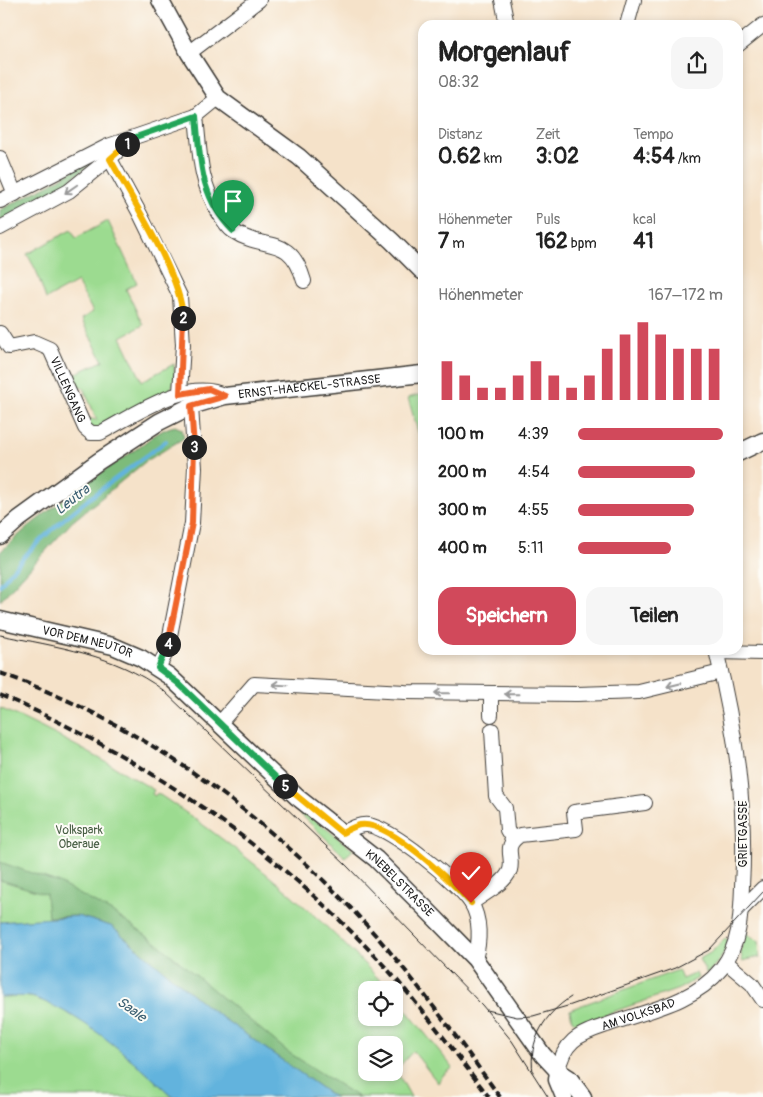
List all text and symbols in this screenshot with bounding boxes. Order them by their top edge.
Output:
text: Morgenlauf [438,35,571,70]
button: share [671,37,723,89]
text: 08:32 [438,72,479,92]
text: Distanz [438,126,482,143]
text: Zeit [536,126,560,143]
text: Tempo [633,126,674,143]
pin: 1 [114,132,140,156]
text: 1 [125,136,130,153]
text: 0.62 [438,143,481,170]
text: 3:02 [536,143,579,170]
text: 4:54 [633,143,675,170]
text: km [481,150,502,167]
text: /km [675,150,701,167]
pin [212,180,254,231]
one-way arrow [64,184,78,194]
icon: arrive [219,187,247,215]
text: Höhenmeter [438,211,513,228]
text: Puls [536,211,560,228]
text: kcal [633,211,656,228]
text: 7 [438,228,449,255]
text: 162 [536,228,568,255]
text: 41 [633,228,654,255]
text: m [449,235,465,252]
text: bpm [568,235,597,252]
text: Höhenmeter [438,285,523,305]
text: 167–172 m [648,285,723,305]
pin: 2 [170,306,196,330]
text: 2 [180,310,187,327]
street label: VILLENGANG [46,354,89,425]
street label: ERNST-HAECKEL-STRASSE [237,372,381,402]
text: 100 m [438,424,484,444]
text: 4:39 [518,424,549,444]
pin: 3 [182,434,206,460]
text: 3 [191,439,198,456]
text: 200 m [438,462,486,482]
text: 4:54 [518,462,550,482]
water label: Leutra [52,480,94,518]
text: 300 m [438,500,486,520]
text: 4:55 [518,500,549,520]
text: 400 m [438,538,487,558]
text: 5:11 [518,538,543,558]
button: Speichern [438,587,576,645]
button: Teilen [586,587,723,645]
street label: VOR DEM NEUTOR [41,623,135,661]
pin: 4 [156,632,180,656]
text: 4 [164,636,173,653]
one-way arrow [272,681,288,690]
one-way arrow [666,681,682,690]
one-way arrow [434,688,450,698]
one-way arrow [504,689,520,699]
pin: 5 [272,774,298,798]
text: 5 [282,778,289,795]
street label: GRIETGASSE [736,800,751,868]
park label: Volkspark Oberaue [55,823,103,852]
street label: KNEBELSTRASSE [362,846,437,920]
pin [450,852,492,903]
icon: check [457,859,485,887]
map controls [358,981,403,1081]
button: locate [358,981,403,1026]
water label: Saale [114,993,151,1027]
street label: AM VOLKSBAD [600,995,678,1034]
button: layers [358,1036,403,1081]

